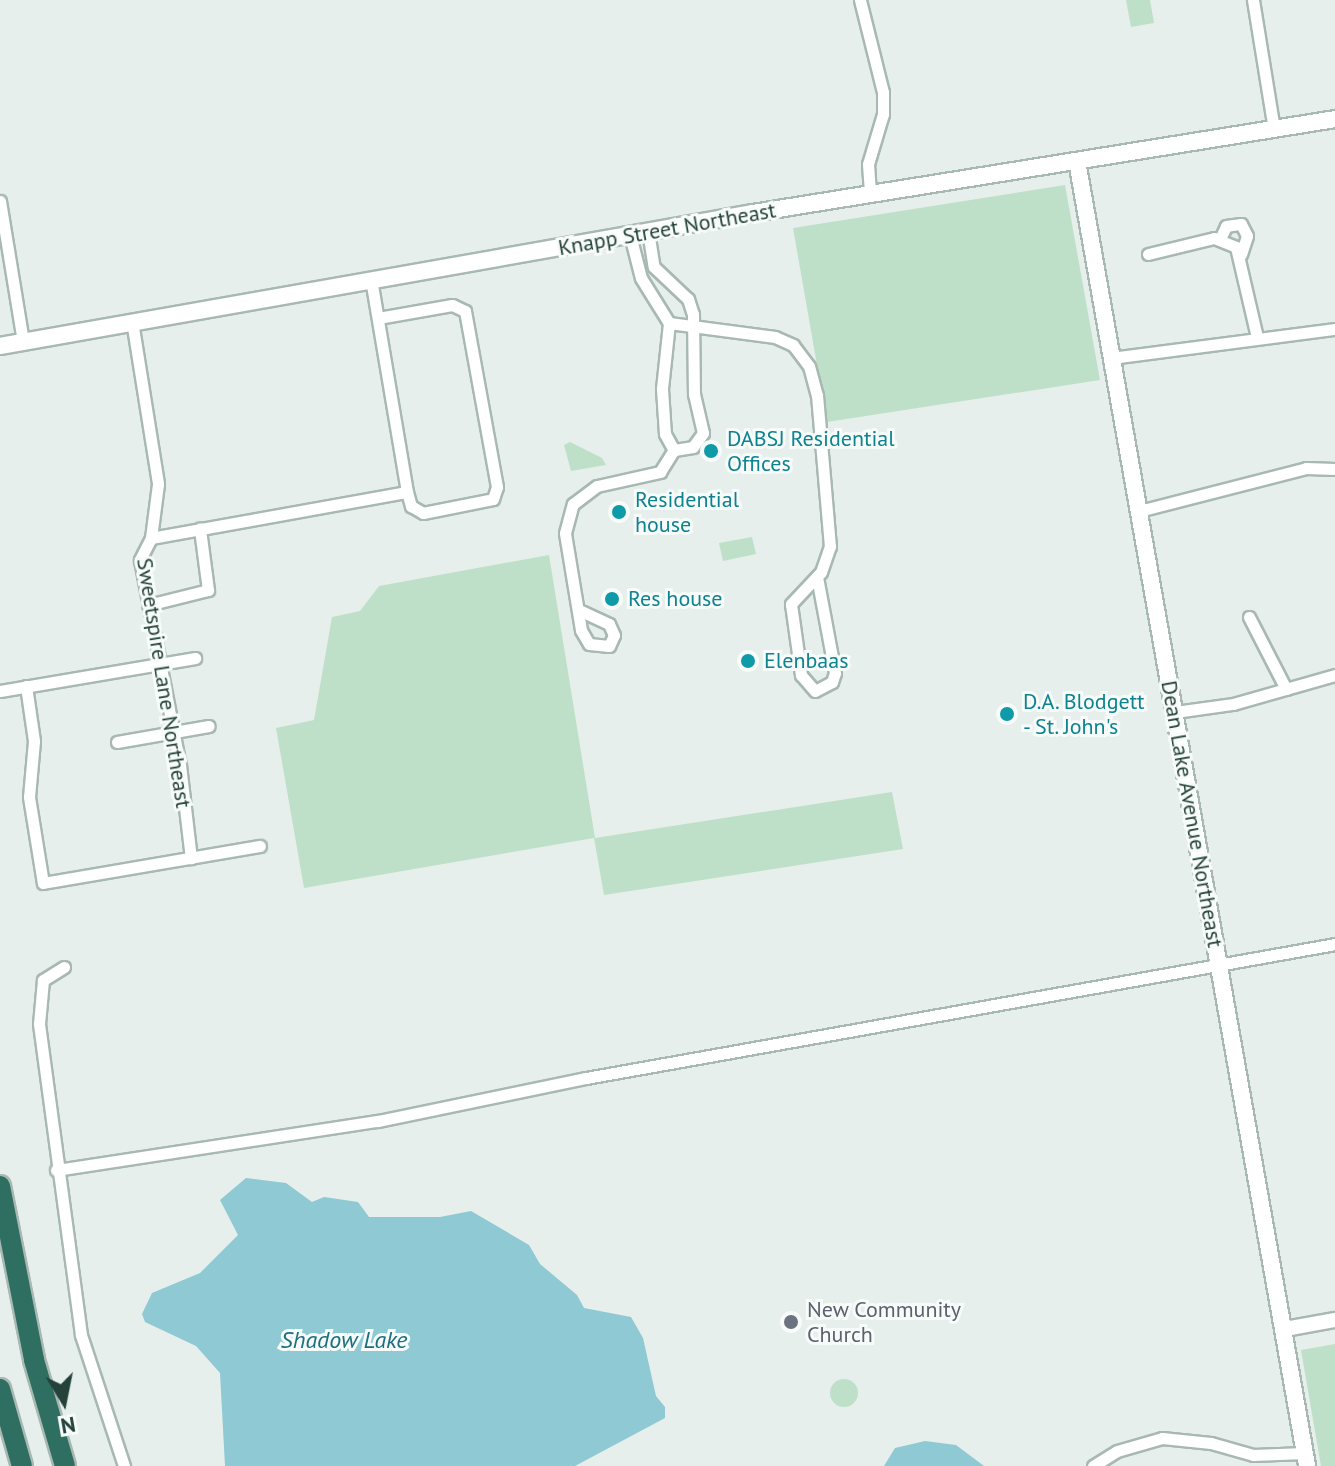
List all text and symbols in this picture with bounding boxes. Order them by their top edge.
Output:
street label: Knapp Street Northeast [556,197,778,261]
place label: DABSJ Residential Offices [727,425,895,476]
marker: DABSJ Residential Offices [702,442,720,460]
place label: Residential house [635,486,739,538]
marker: Residential house [610,503,628,521]
street label: Sweetspire Lane Northeast [131,556,197,810]
place label: Res house [628,586,722,612]
marker: Res house [603,590,621,608]
place label: Elenbaas [764,648,848,674]
marker: Elenbaas [739,652,757,670]
street label: Dean Lake Avenue Northeast [1155,678,1229,950]
place label: D.A. Blodgett - St. John's [1023,688,1146,740]
marker: D.A. Blodgett - St. John's [998,705,1016,723]
place label: New Community Church [807,1296,962,1348]
marker: New Community Church [782,1313,800,1331]
water label: Shadow Lake [280,1326,408,1354]
north arrow [24,1362,104,1442]
text: N [59,1411,78,1441]

